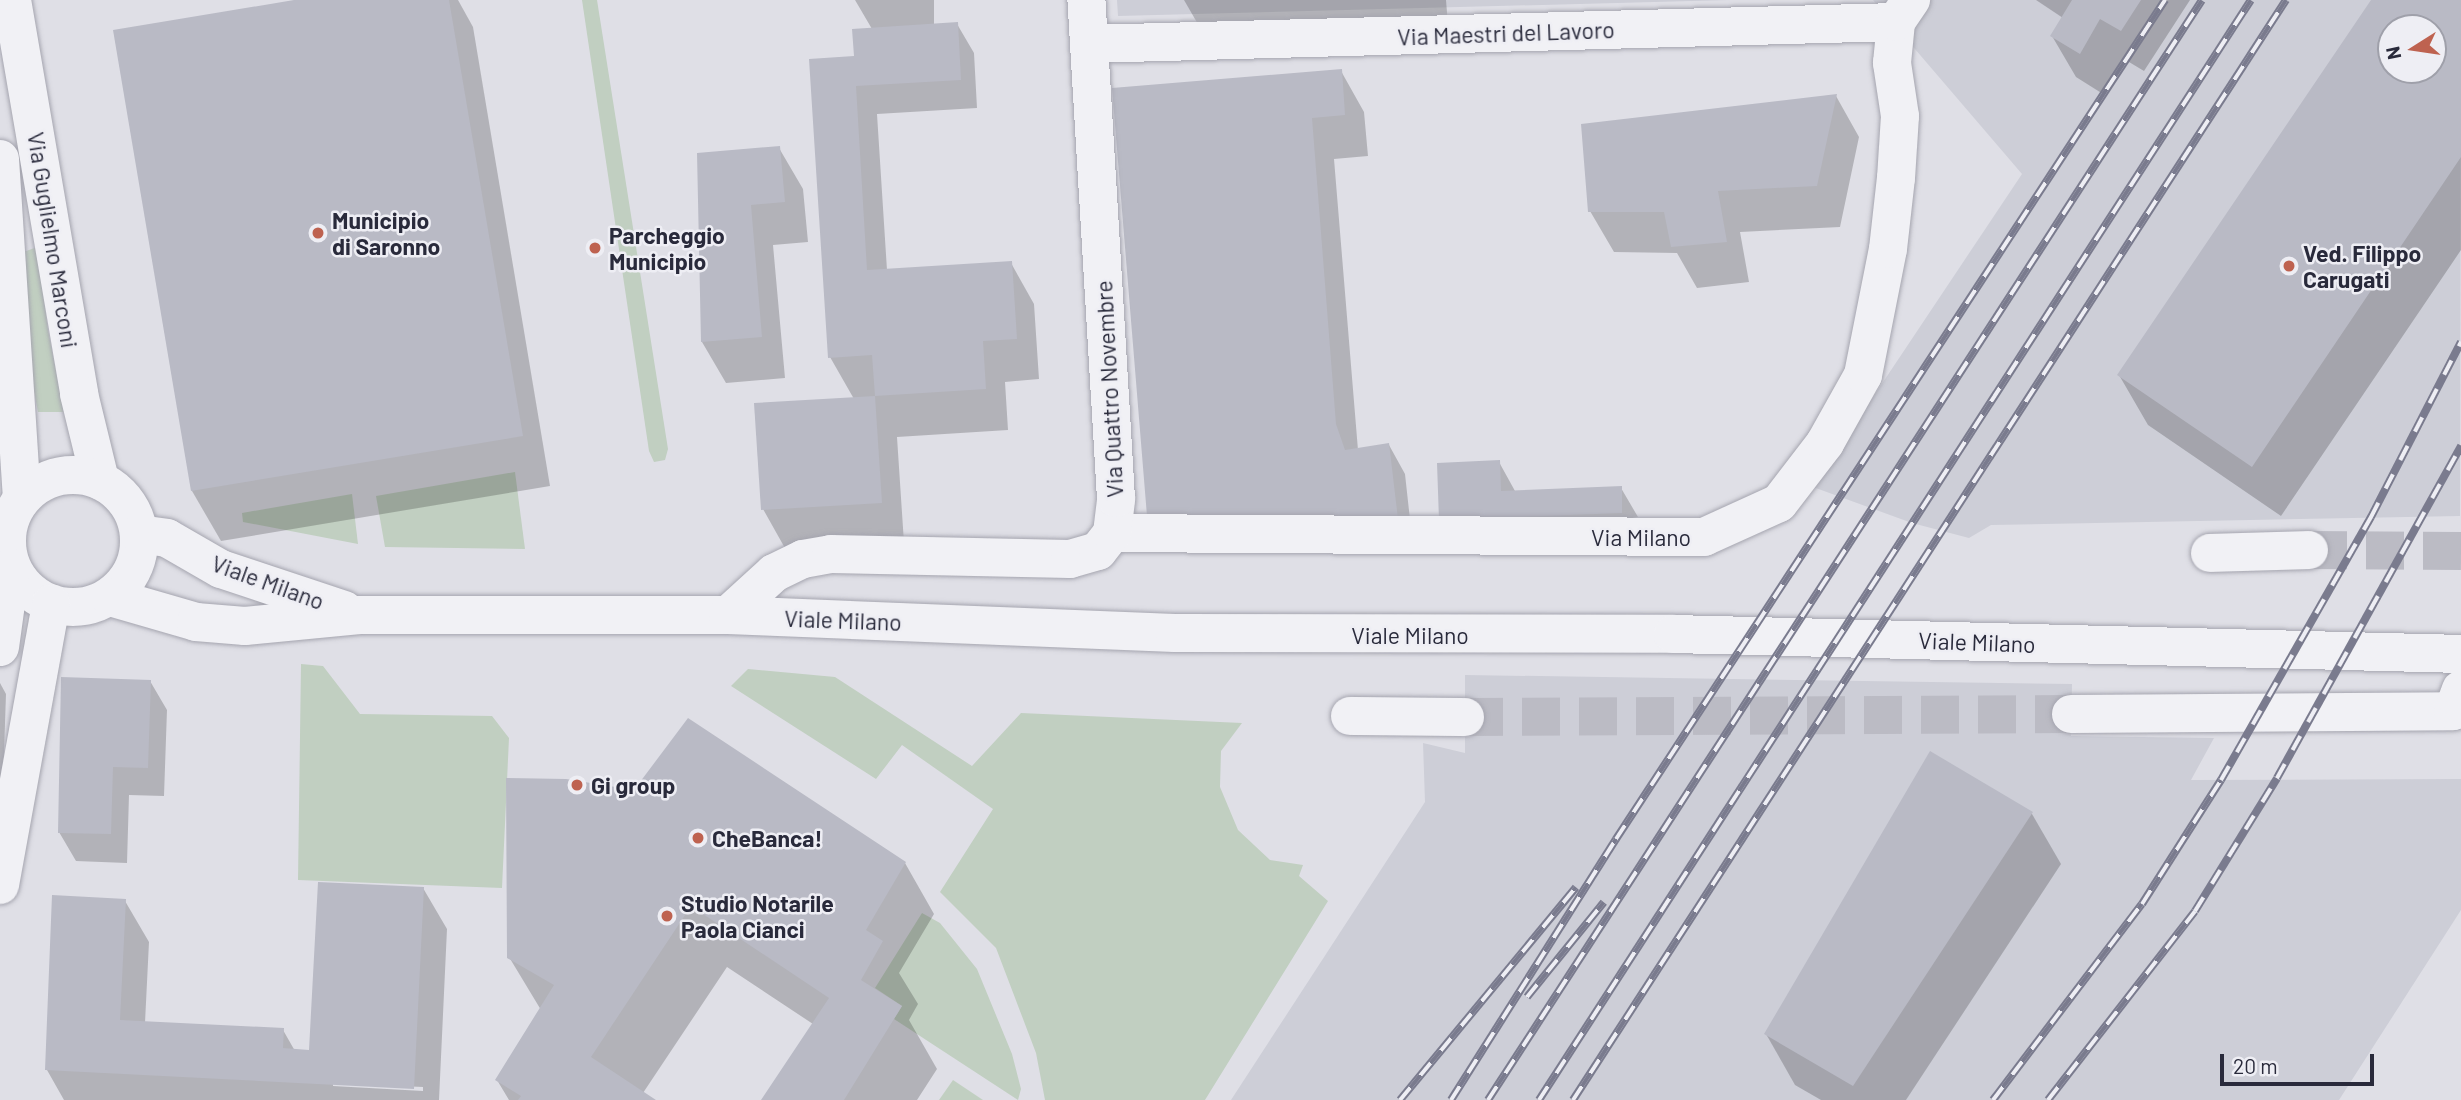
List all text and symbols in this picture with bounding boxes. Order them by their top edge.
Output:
north arrow [2377,14,2447,84]
street label: Via Maestri del Lavoro [1397,15,1615,51]
text: N [2380,44,2405,62]
street label: Via Guglielmo Marconi [22,130,84,350]
place label: Municipio di Saronno [332,206,440,260]
place label: Parcheggio Municipio [609,221,725,275]
marker: Municipio di Saronno [310,225,326,241]
place label: Ved. Filippo Carugati [2303,239,2421,293]
marker: Parcheggio Municipio [587,240,603,256]
marker: Ved. Filippo Carugati [2281,258,2297,274]
street label: Via Quattro Novembre [1090,280,1128,498]
street label: Via Milano [1591,523,1691,551]
street label: Viale Milano [208,549,328,615]
street label: Viale Milano [784,604,902,636]
street label: Viale Milano [1351,621,1469,649]
street label: Viale Milano [1918,626,2036,658]
place label: Gi group [591,771,675,799]
marker: Gi group [569,777,585,793]
place label: CheBanca! [712,824,822,852]
marker: CheBanca! [690,830,706,846]
place label: Studio Notarile Paola Cianci [681,889,834,943]
marker: Studio Notarile Paola Cianci [659,908,675,924]
scale bar [2223,1040,2377,1084]
text: 20 m [2233,1053,2278,1078]

